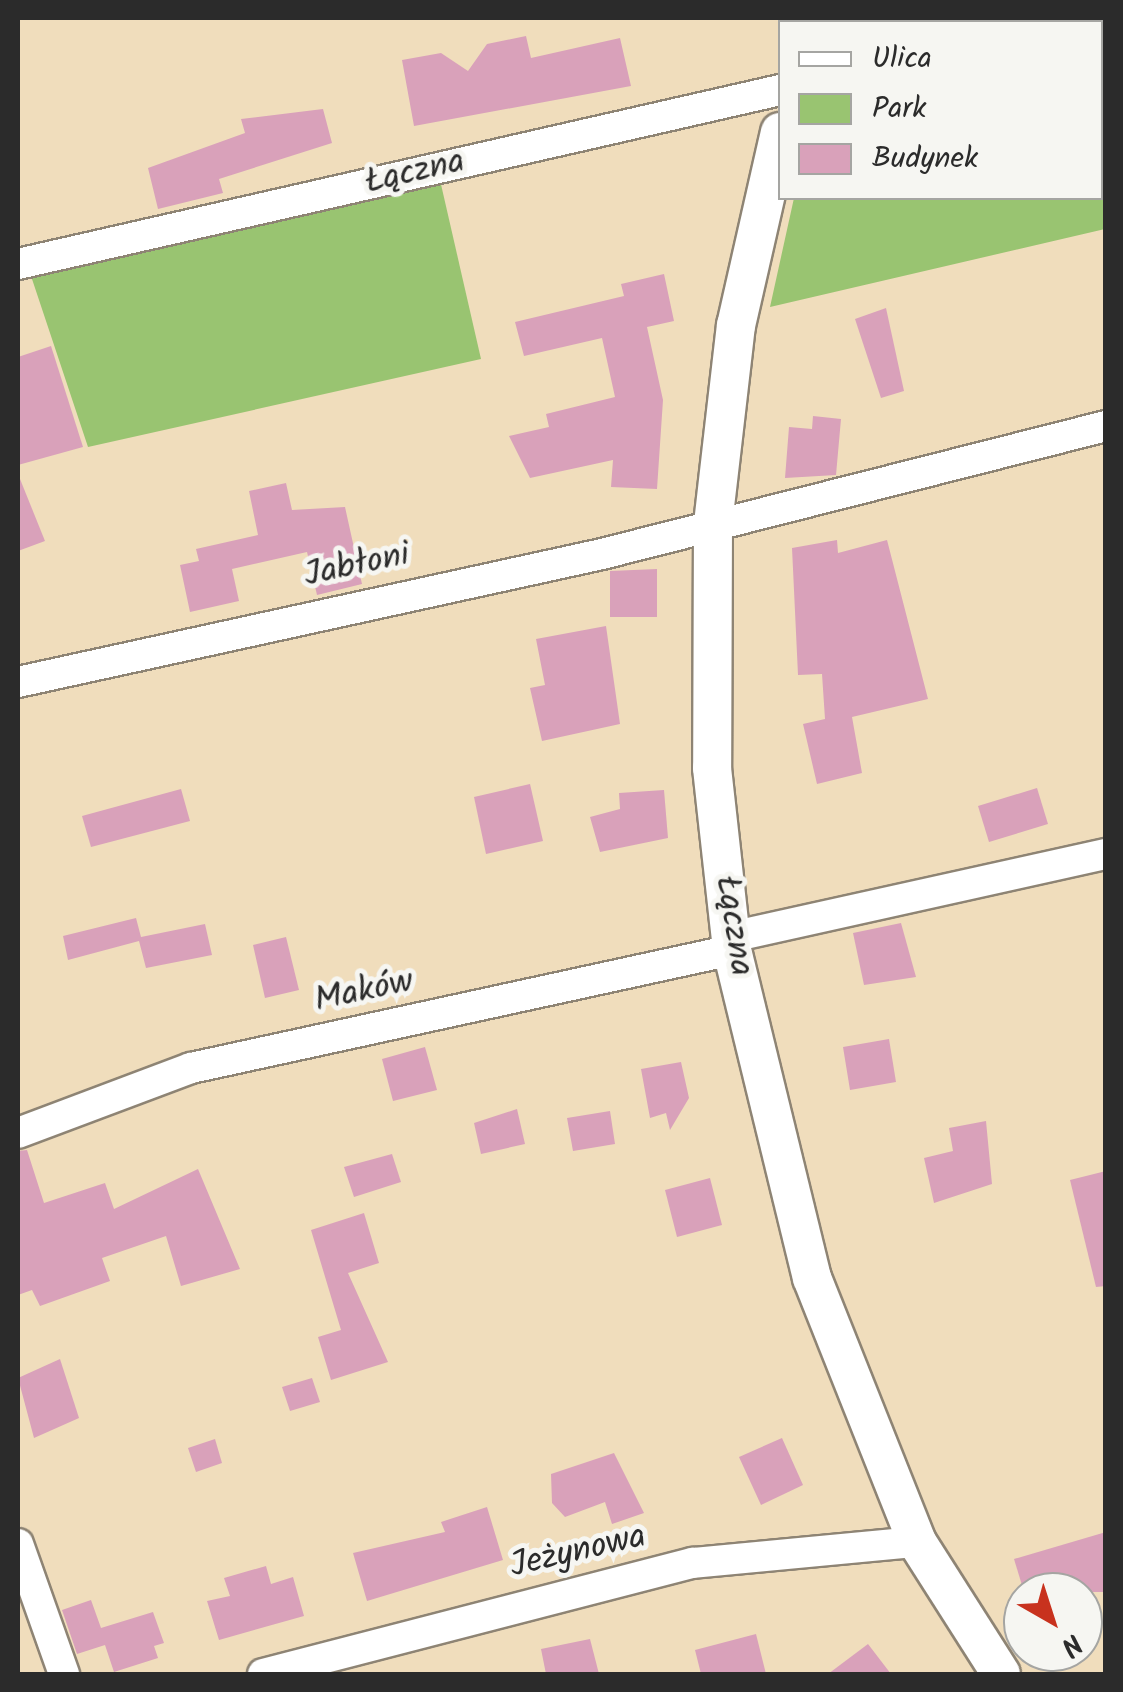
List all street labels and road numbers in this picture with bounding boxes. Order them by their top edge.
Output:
street label: Łączna [361,141,469,205]
street label: Jabłoni [300,534,414,598]
street label: Łączna [704,873,762,979]
street label: Maków [311,961,417,1023]
street label: Jeżynowa [506,1516,650,1588]

